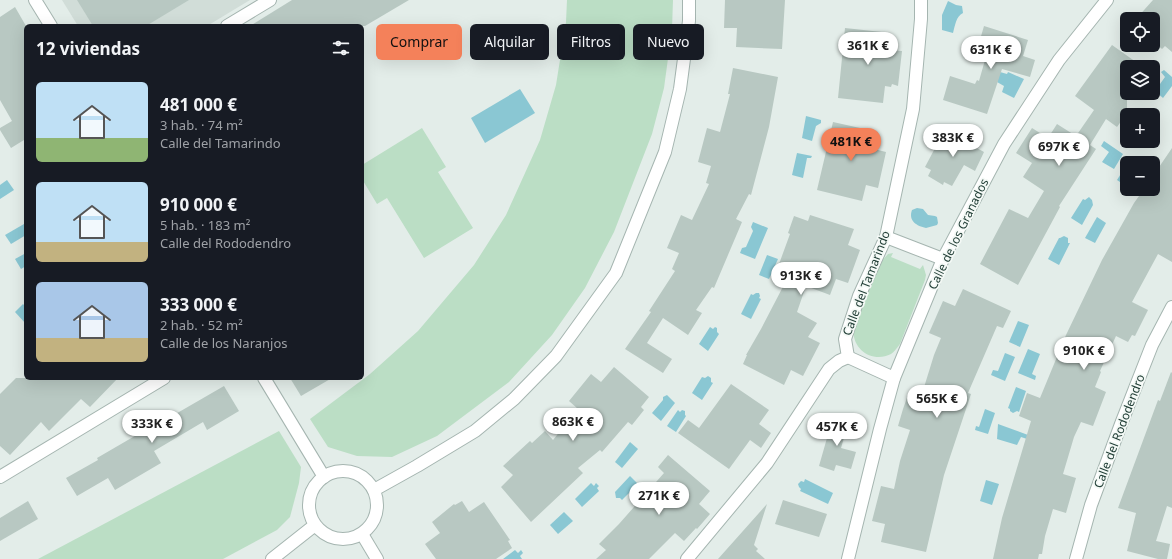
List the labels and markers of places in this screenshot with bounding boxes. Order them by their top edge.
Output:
pin: 361K € [835,32,901,66]
pin: 631K € [958,36,1024,70]
pin: 383K € [920,124,986,158]
pin: 481K € [818,128,884,162]
pin: 697K € [1026,133,1092,167]
pin: 913K € [768,262,834,296]
pin: 910K € [1051,337,1117,371]
pin: 565K € [904,385,970,419]
pin: 863K € [540,408,606,442]
pin: 333K € [119,410,185,444]
pin: 457K € [804,413,870,447]
pin: 271K € [626,482,692,516]

